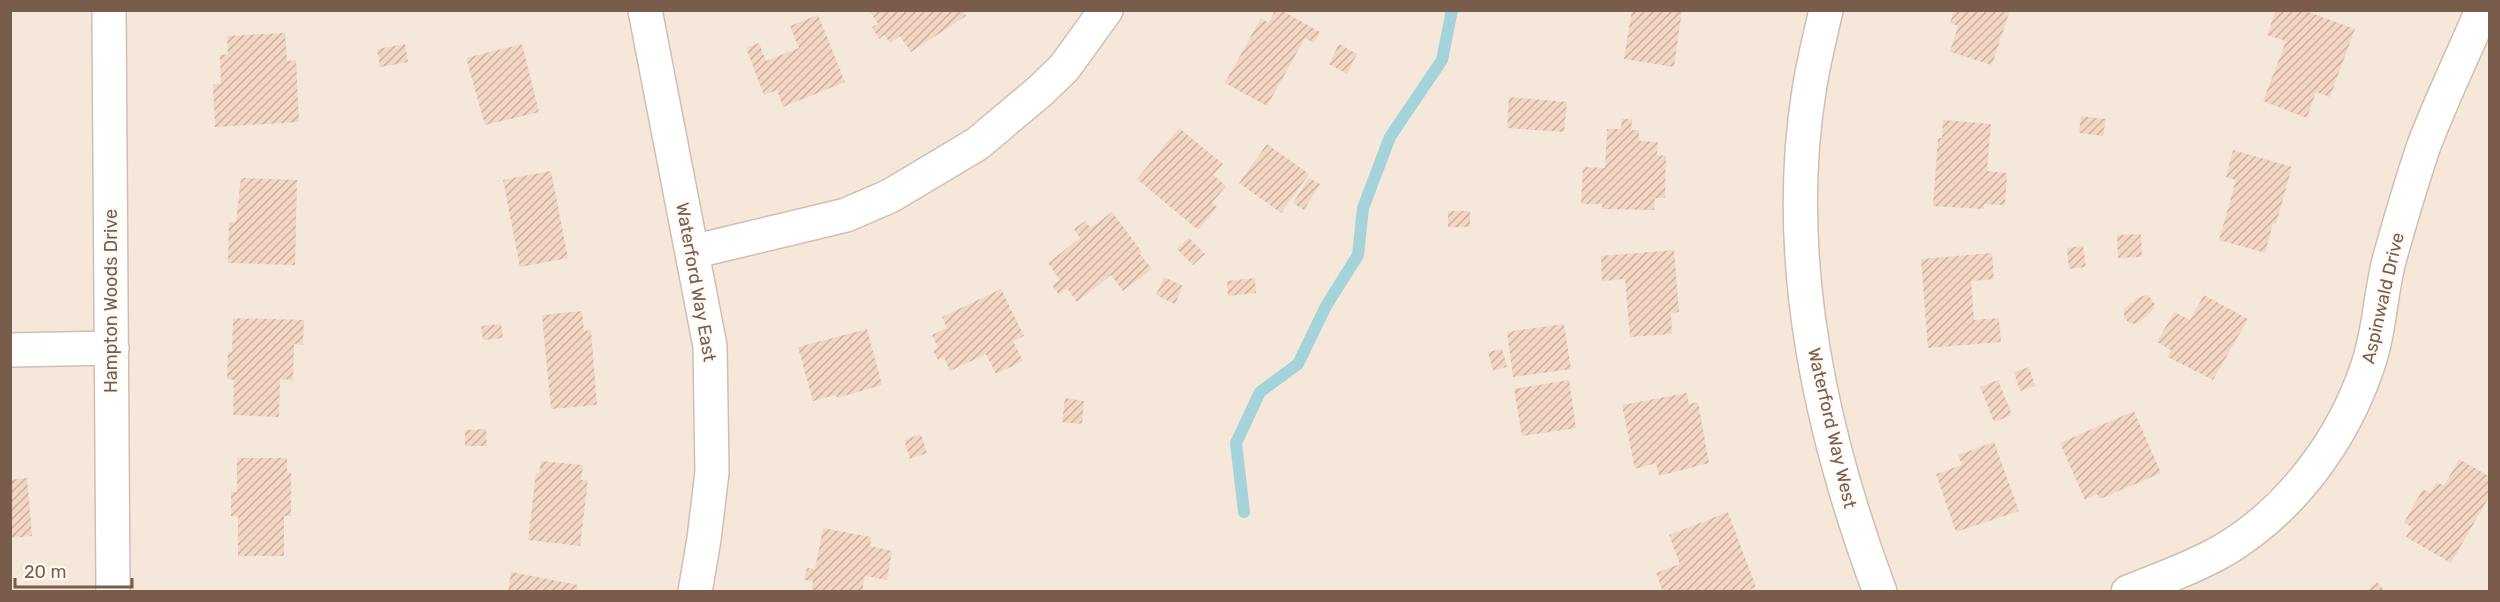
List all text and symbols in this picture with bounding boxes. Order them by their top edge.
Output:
street label: Waterford Way East [671,201,721,363]
street label: Hampton Woods Drive [100,209,122,393]
street label: Aspinwald Drive [2357,230,2409,366]
street label: Waterford Way West [1803,346,1861,510]
scale bar [15,551,132,589]
text: 20 m [24,561,66,583]

